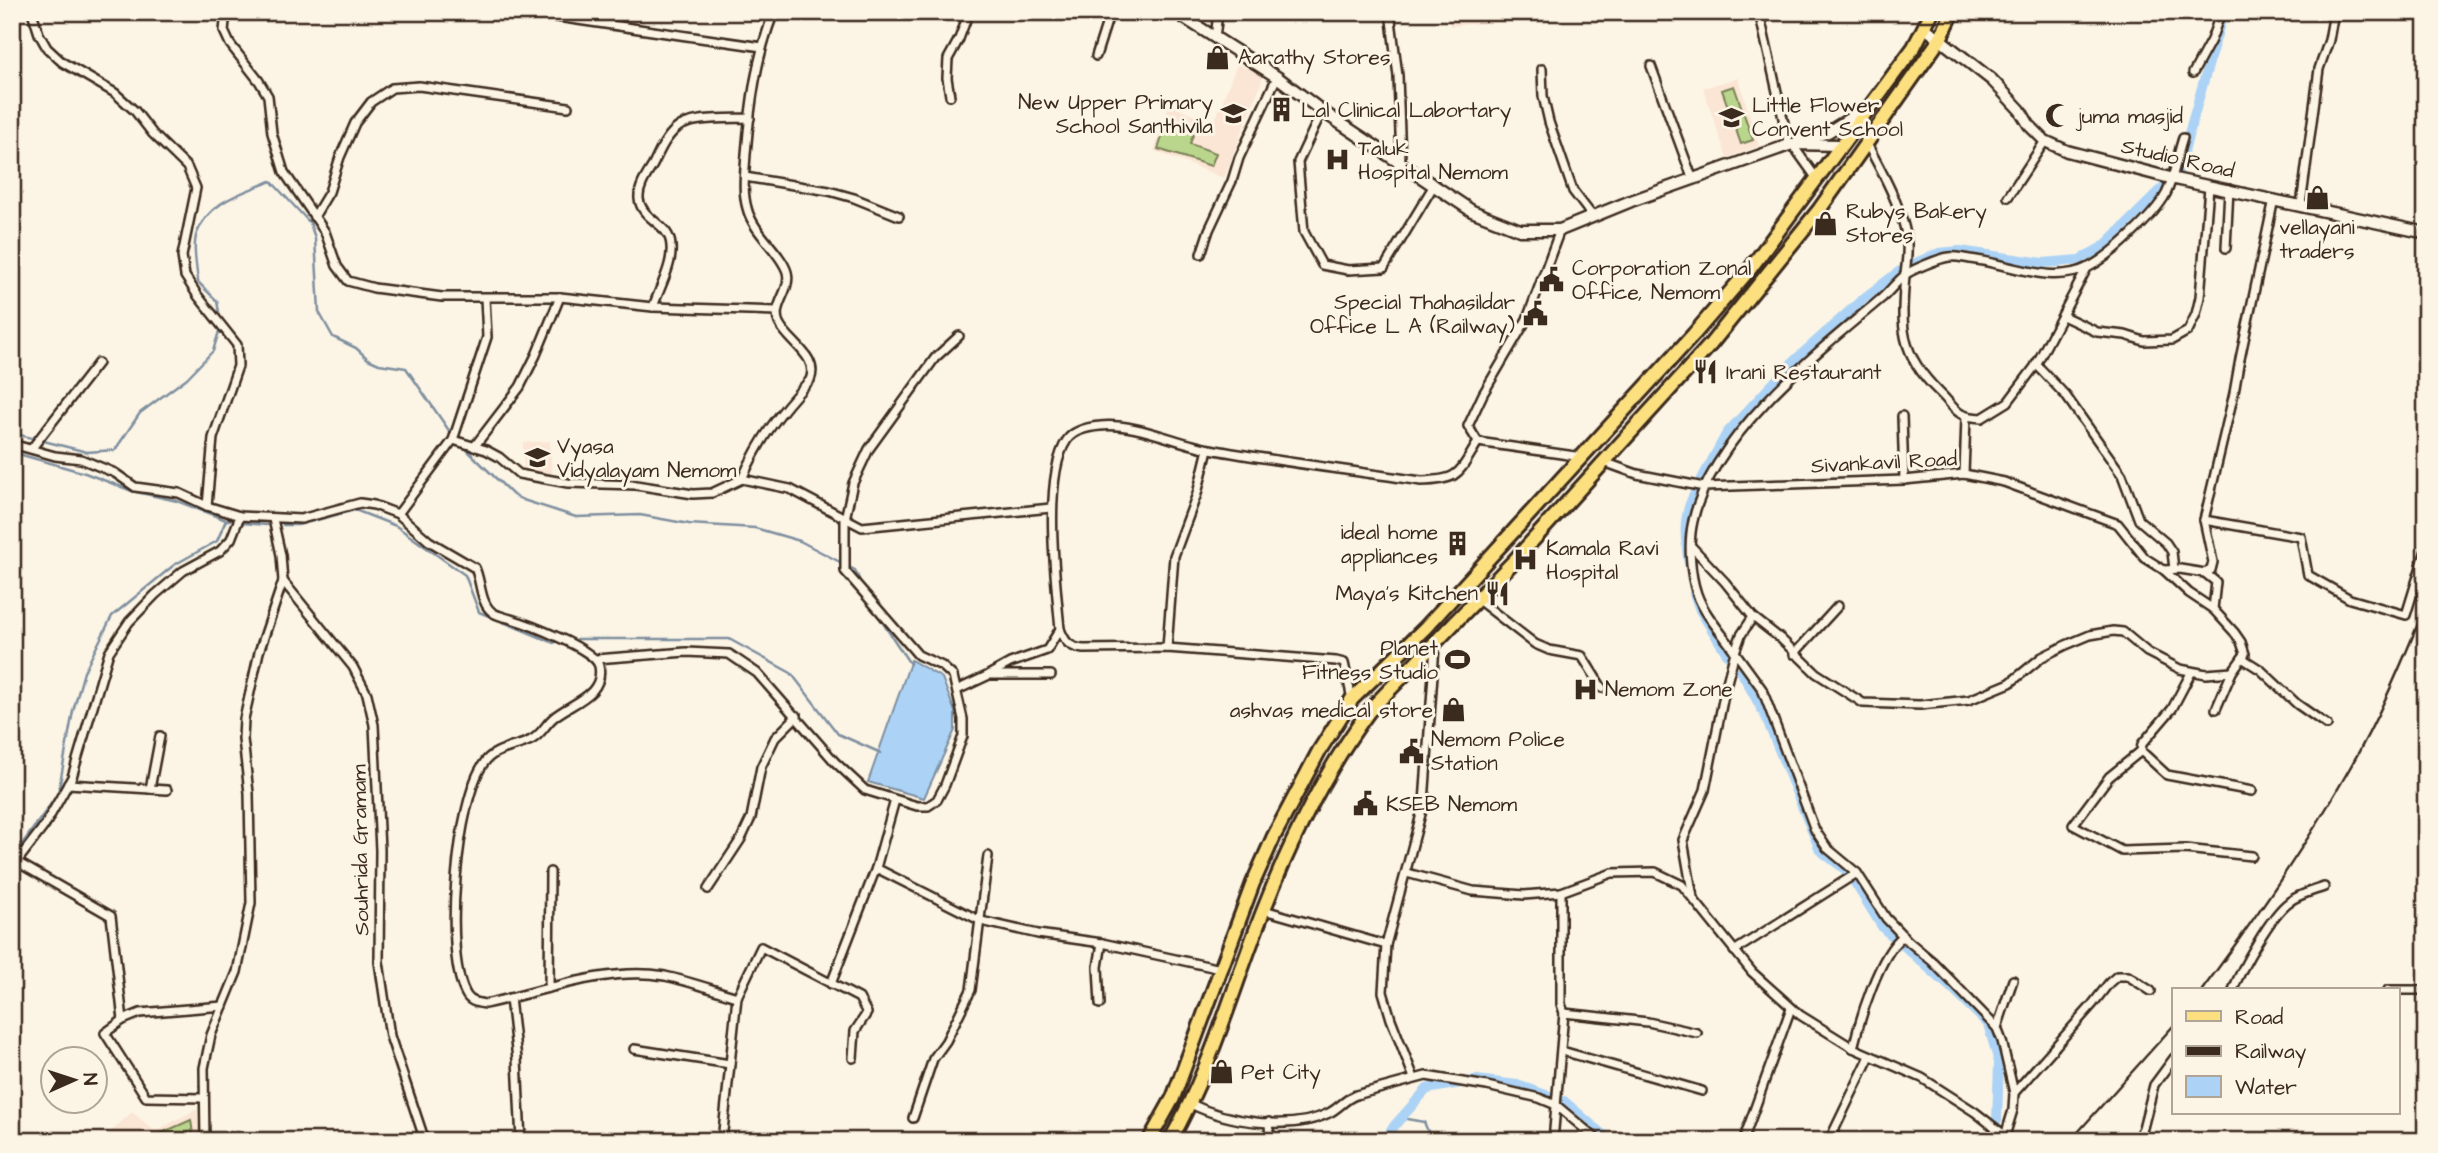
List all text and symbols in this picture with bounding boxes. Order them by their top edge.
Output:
shop icon: Aarathy Stores [1204,43,1232,71]
place label: Aarathy Stores [1238,43,1391,74]
place label: New Upper Primary School Santhivila [1018,88,1213,141]
place label: Little Flower Convent School [1752,91,1903,144]
building icon: Lal Clinical Labortary [1267,96,1295,124]
place label: Lal Clinical Labortary [1301,96,1512,127]
school or university icon: New Upper Primary School Santhivila [1219,100,1247,128]
mosque icon: juma masjid [2044,102,2072,130]
place label: juma masjid [2075,102,2183,131]
school or university icon: Little Flower Convent School [1718,103,1746,131]
street label: Studio Road [2119,131,2237,186]
place label: Taluk Hospital Nemom [1358,134,1509,188]
hospital icon: Taluk Hospital Nemom [1324,146,1352,174]
shop icon: vellayani traders [2303,184,2331,212]
place label: Rubys Bakery Stores [1846,197,1987,250]
shop icon: Rubys Bakery Stores [1812,209,1840,237]
place label: vellayani traders [2279,213,2355,266]
place label: Corporation Zonal Office, Nemom [1572,254,1751,307]
public building icon: Corporation Zonal Office, Nemom [1538,266,1566,294]
place label: Special Thahasildar Office L A (Railway) [1310,288,1515,343]
public building icon: Special Thahasildar Office L A (Railway) [1521,300,1549,328]
restaurant icon: Irani Restaurant [1692,358,1720,386]
place label: Irani Restaurant [1726,358,1882,387]
place label: Vyasa Vidyalayam Nemom [557,432,737,487]
school or university icon: Vyasa Vidyalayam Nemom [523,444,551,472]
street label: Sivankavil Road [1810,444,1958,481]
place label: ideal home appliances [1340,518,1438,572]
building icon: ideal home appliances [1444,530,1472,558]
place label: Kamala Ravi Hospital [1546,534,1659,588]
hospital icon: Kamala Ravi Hospital [1512,546,1540,574]
place label: Maya's Kitchen [1335,579,1478,610]
restaurant icon: Maya's Kitchen [1484,579,1512,607]
place label: Planet Fitness Studio [1302,634,1439,687]
sports icon: Planet Fitness Studio [1444,646,1472,674]
hospital icon: Nemom Zone [1571,675,1599,703]
place label: Nemom Zone [1605,675,1733,704]
place label: ashvas medical store [1230,696,1433,725]
shop icon: ashvas medical store [1439,696,1467,724]
place label: Nemom Police Station [1431,725,1565,778]
public building icon: Nemom Police Station [1397,737,1425,765]
street label: Souhrida Gramam [344,764,376,936]
public building icon: KSEB Nemom [1352,790,1380,818]
place label: KSEB Nemom [1386,790,1518,819]
legend [2172,988,2400,1114]
text: Road [2235,1003,2283,1032]
text: Railway [2235,1037,2307,1068]
north arrow [38,1044,108,1114]
shop icon: Pet City [1207,1058,1235,1086]
place label: Pet City [1241,1058,1321,1089]
text: N [76,1073,103,1086]
text: Water [2235,1073,2297,1102]

